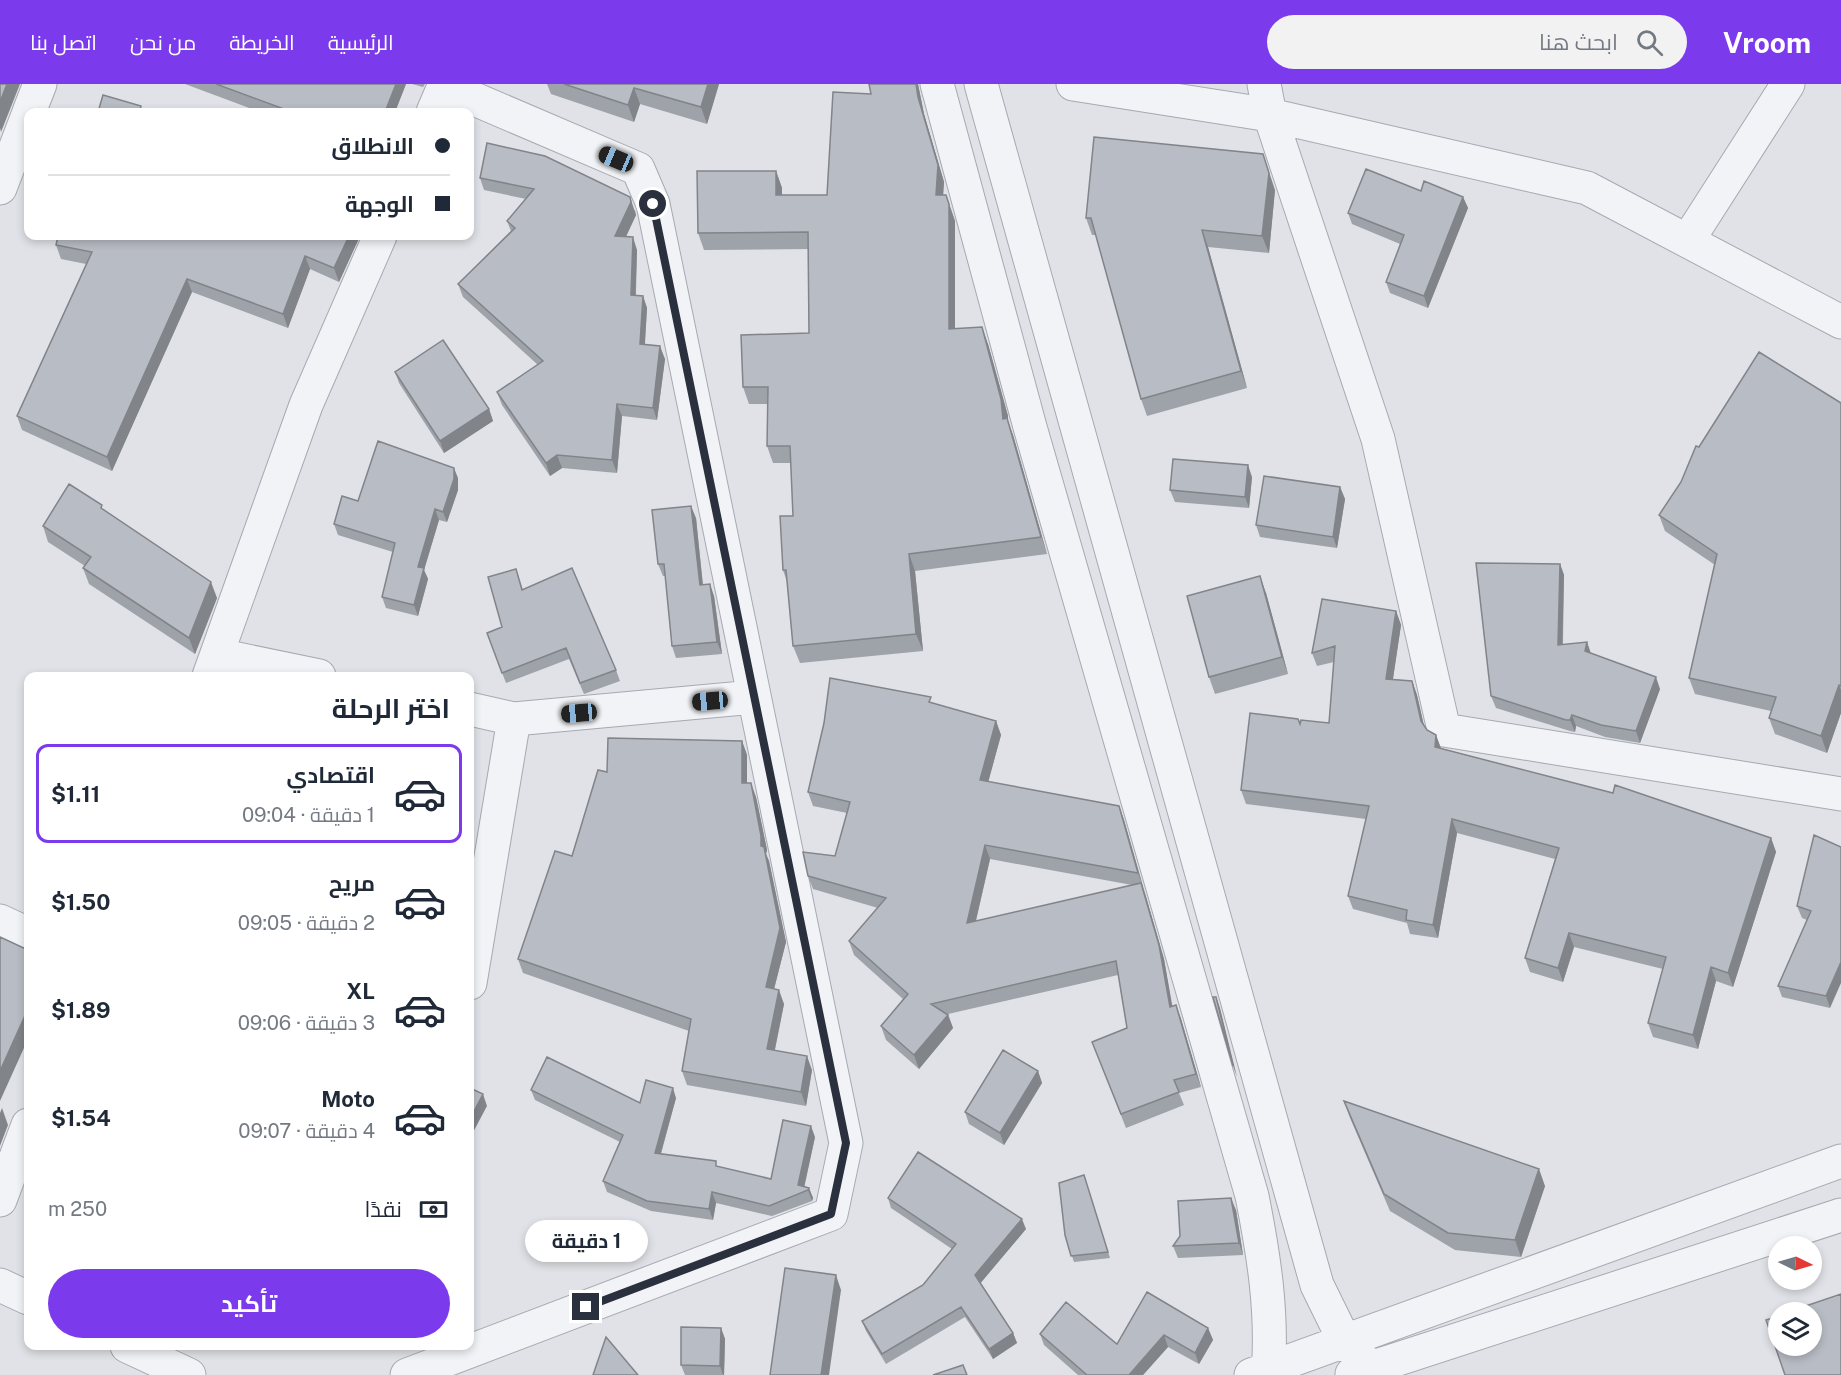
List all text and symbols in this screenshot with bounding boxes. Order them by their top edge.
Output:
search box [1267,15,1687,69]
icon: search [1633,26,1666,59]
text: Vroom [1723,26,1811,59]
text: ابحث هنا [1539,29,1618,55]
text: اتصل بنا [30,30,97,55]
text: من نحن [130,30,196,55]
text: الخريطة [229,30,295,55]
text: الرئيسية [328,30,394,55]
text: الانطلاق [331,133,414,159]
car [596,144,636,174]
route start [639,190,666,217]
text: الوجهة [345,191,414,217]
car [691,690,729,712]
text: اختر الرحلة [332,692,450,724]
car [560,702,598,724]
text: اقتصادي [286,762,375,788]
icon: car [393,767,447,821]
text: $1.11 [51,781,100,807]
text: 1 دقيقة · 09:04 [242,803,375,827]
text: مريح [329,870,375,896]
icon: car [393,875,447,929]
text: $1.50 [51,889,110,915]
text: 2 دقيقة · 09:05 [238,911,375,935]
text: XL [347,978,375,1004]
icon: car [393,983,447,1037]
text: $1.89 [51,997,111,1023]
text: 3 دقيقة · 09:06 [238,1011,375,1035]
text: Moto [321,1086,375,1112]
icon: car [393,1091,447,1145]
text: $1.54 [51,1105,111,1131]
text: 4 دقيقة · 09:07 [238,1119,375,1143]
icon: cash [417,1193,450,1226]
text: نقدًا [364,1196,402,1222]
text: 250 m [48,1197,107,1221]
callout: 1 دقيقة [524,1220,648,1262]
text: 1 دقيقة [552,1229,621,1253]
north arrow [1768,1236,1822,1290]
map controls [1768,1236,1822,1356]
button: تأكيد [48,1269,450,1338]
route end [572,1293,599,1320]
button: layers [1768,1302,1822,1356]

